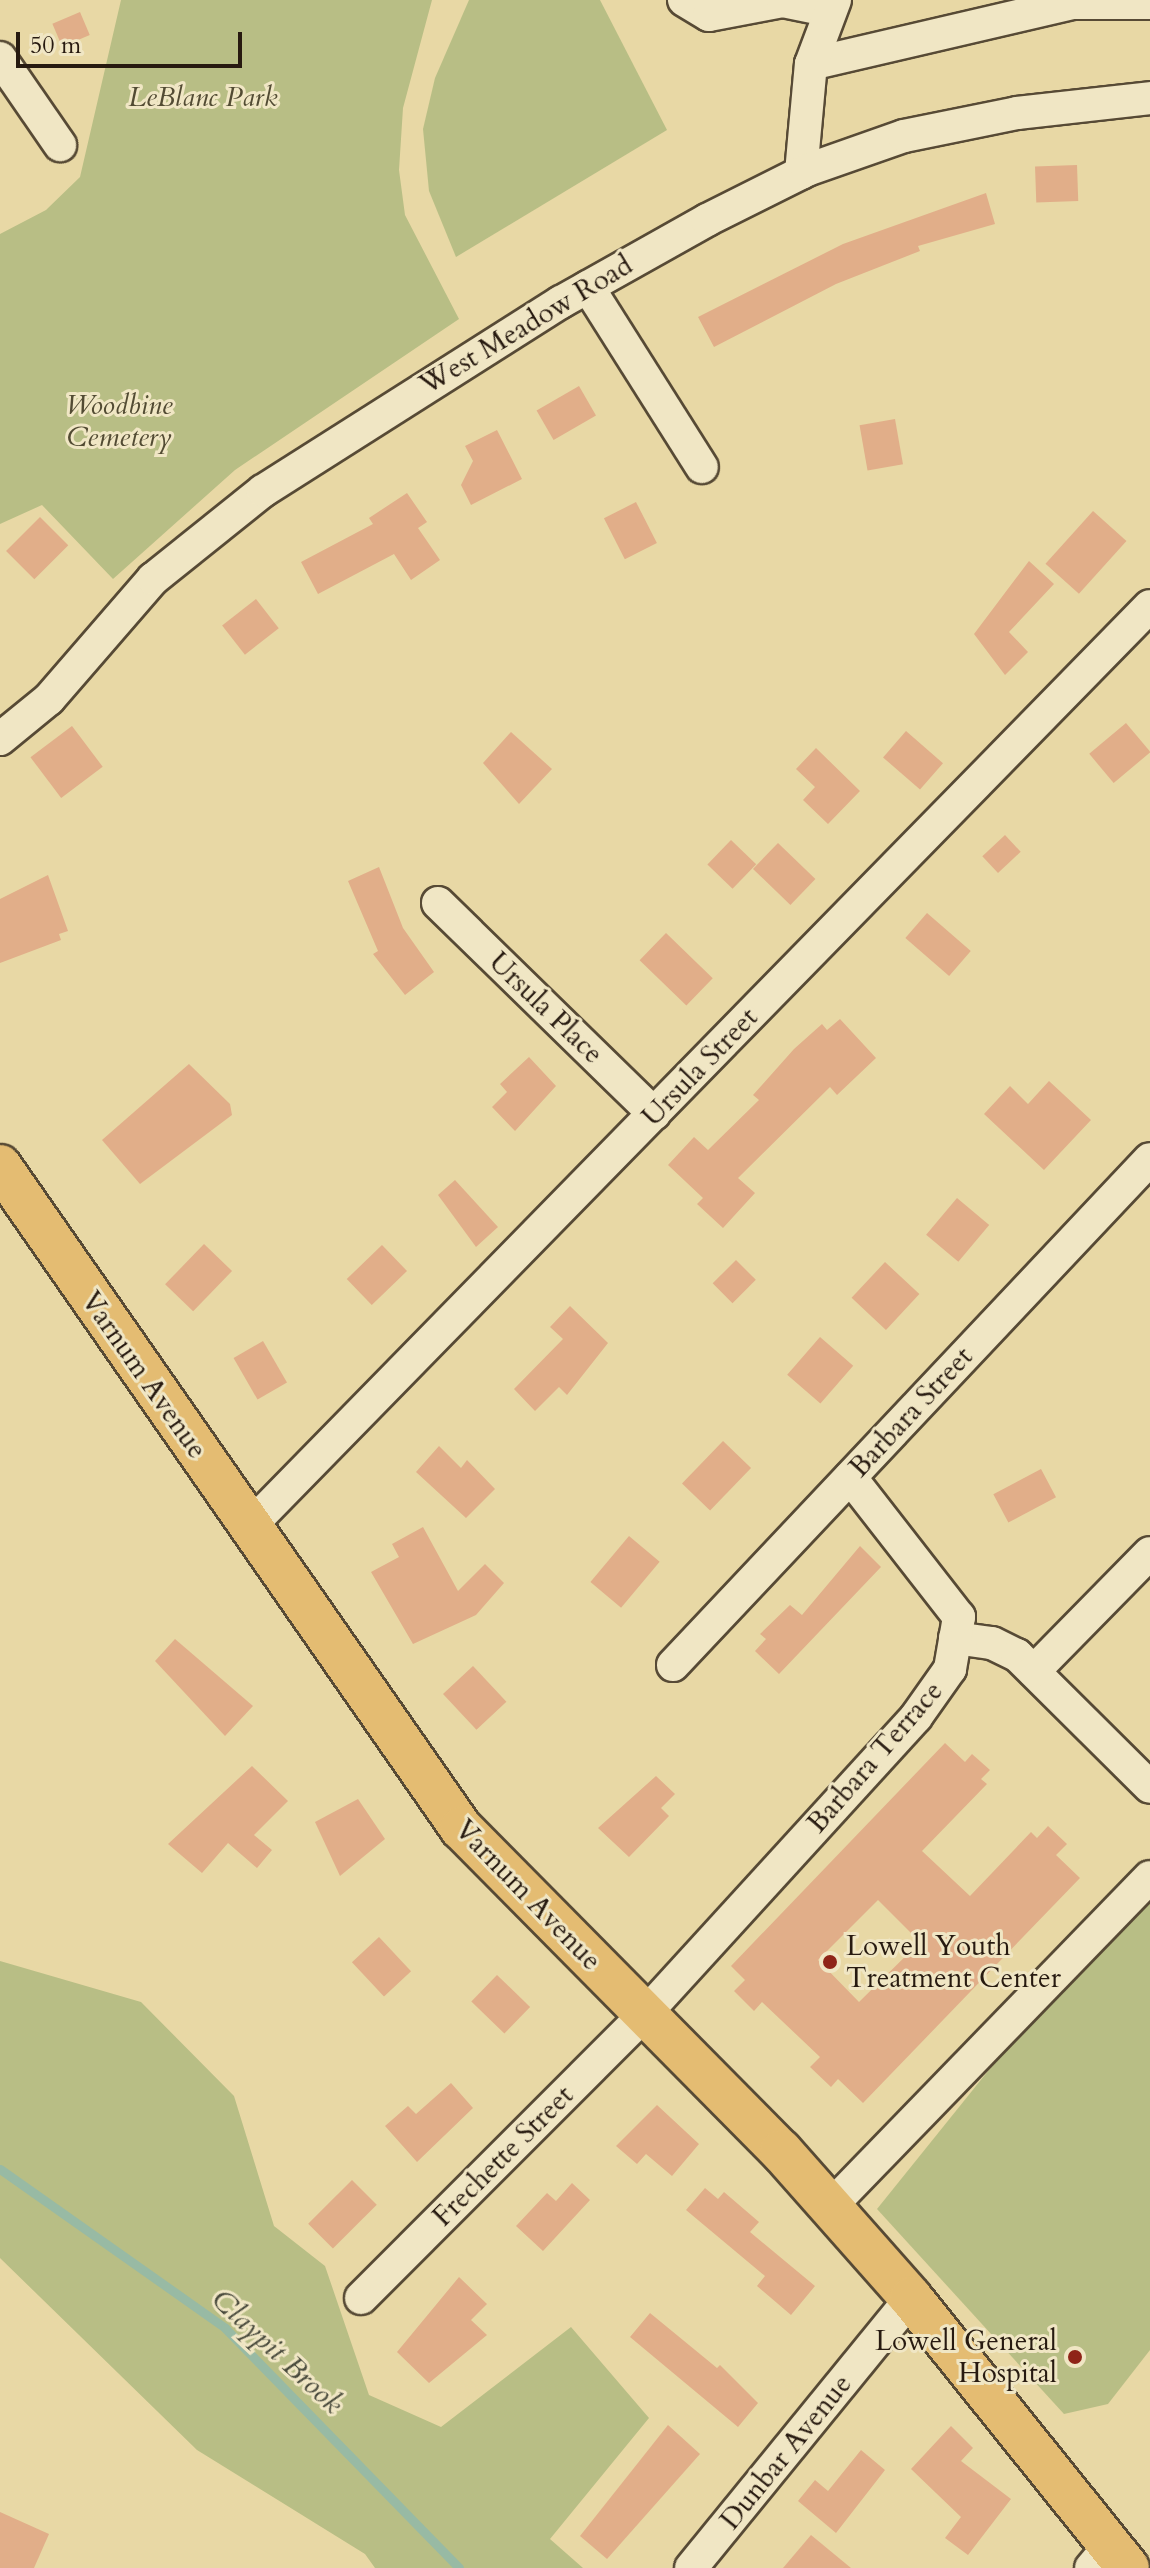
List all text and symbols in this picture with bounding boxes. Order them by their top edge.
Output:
scale bar [20,16,246,66]
text: 50 m [30,29,81,62]
park label: LeBlanc Park [128,80,278,114]
street label: West Meadow Road [414,248,638,402]
park label: Woodbine Cemetery [65,388,173,454]
street label: Ursula Place [482,945,610,1071]
street label: Ursula Street [635,1001,765,1133]
street label: Varnum Avenue [74,1285,214,1465]
street label: Barbara Street [842,1340,980,1484]
street label: Barbara Terrace [800,1674,950,1840]
street label: Varnum Avenue [448,1813,608,1977]
place label: Lowell Youth Treatment Center [846,1929,1061,1995]
marker: Lowell Youth Treatment Center [821,1953,839,1971]
street label: Frechette Street [426,2079,580,2233]
water label: Claypit Brook [204,2282,350,2422]
place label: Lowell General Hospital [875,2324,1057,2390]
marker: Lowell General Hospital [1064,2346,1086,2368]
street label: Dunbar Avenue [713,2368,859,2536]

